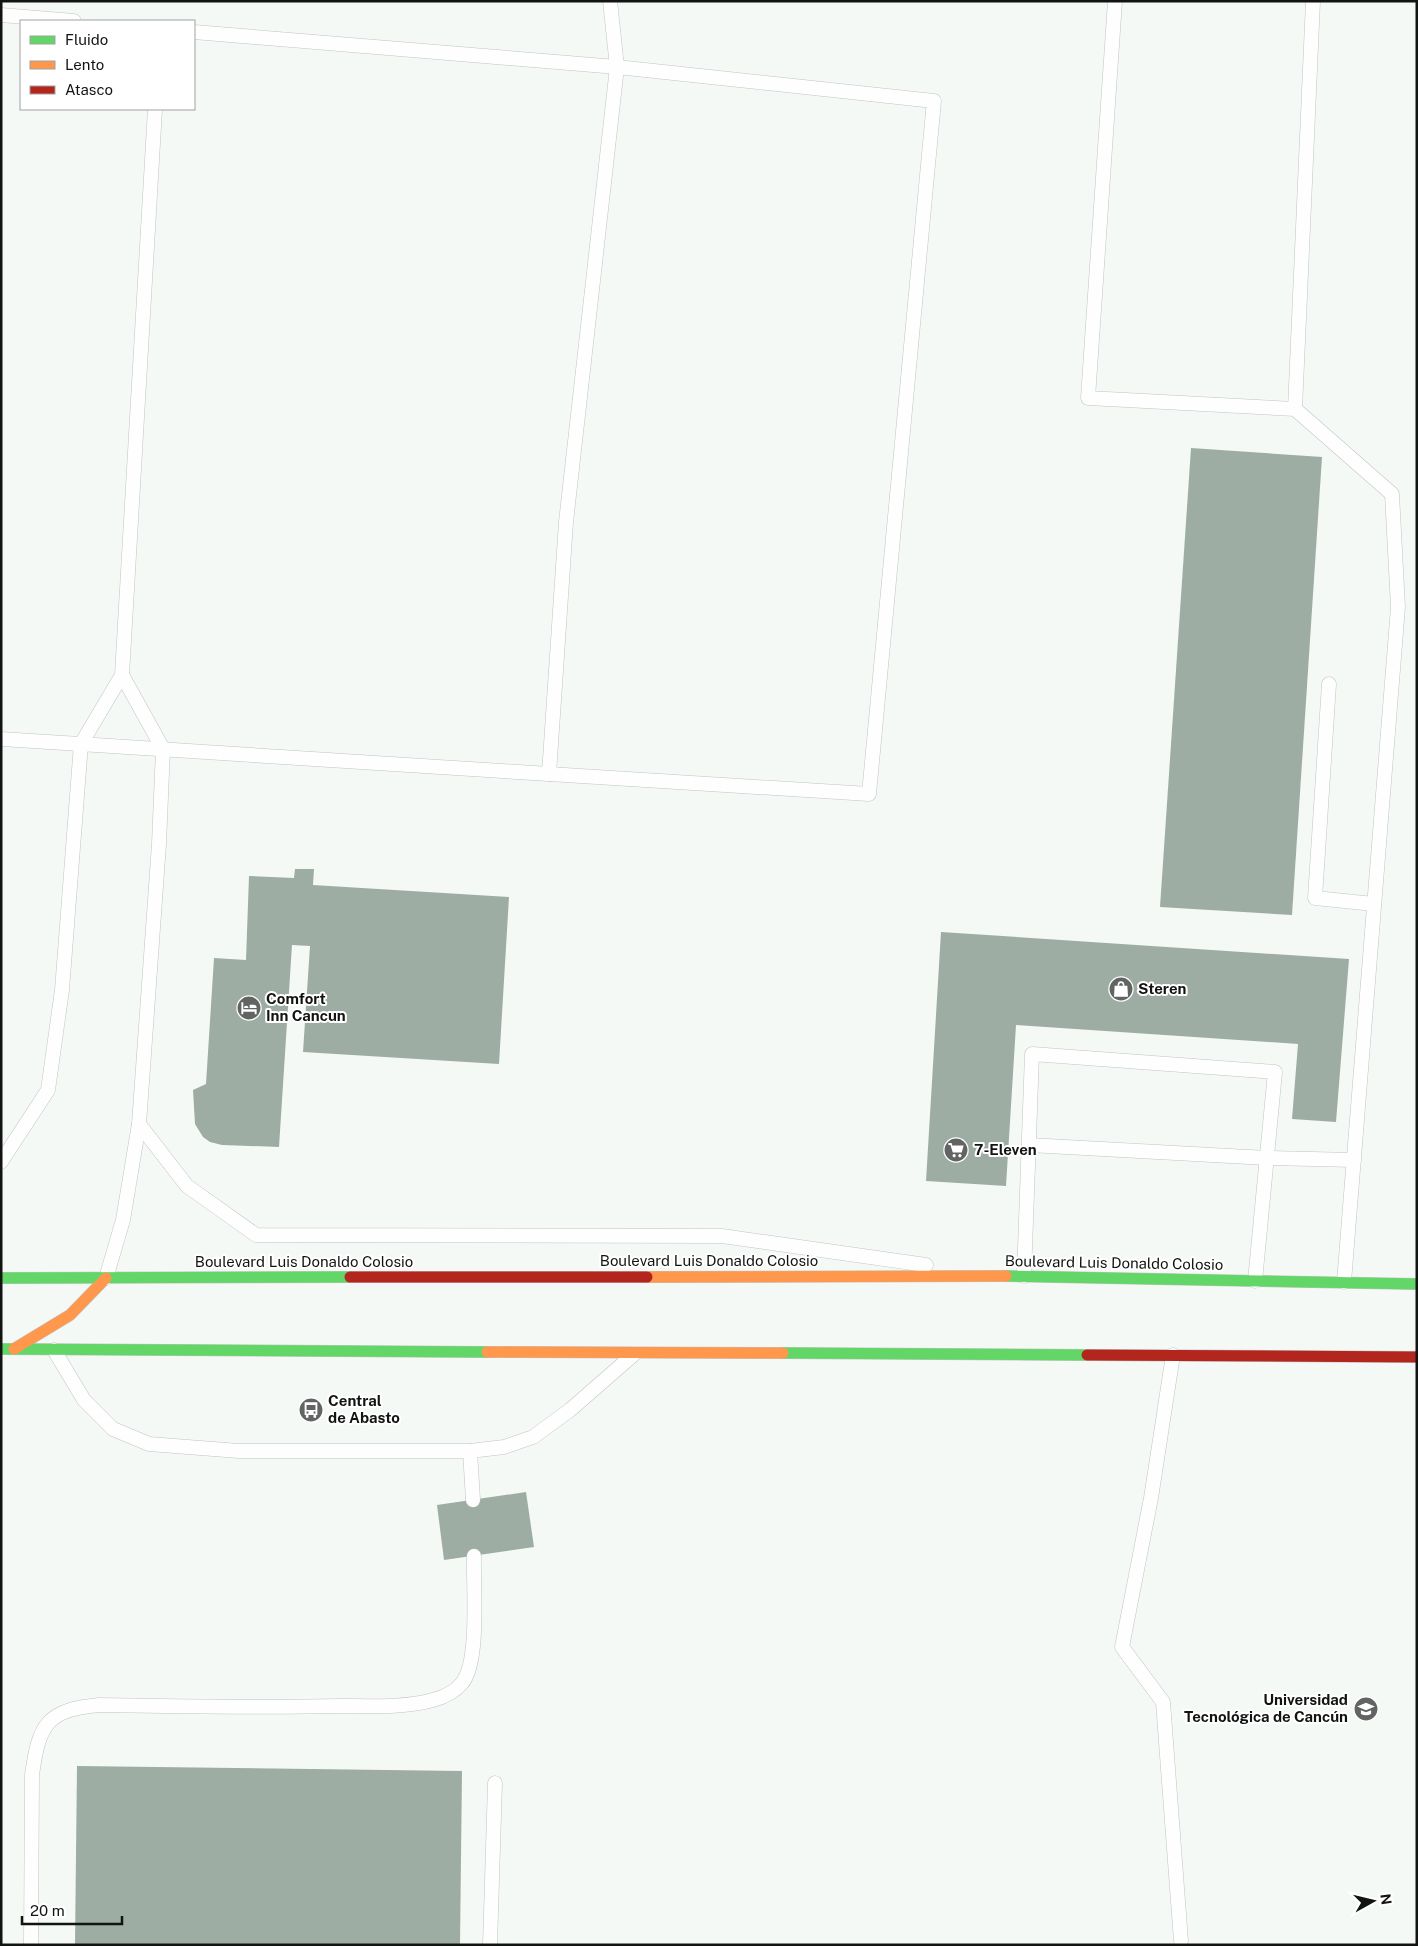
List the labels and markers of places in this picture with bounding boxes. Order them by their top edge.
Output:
shop icon: Steren [1108,976,1134,1002]
place label: Steren [1138,980,1187,997]
place label: Comfort Inn Cancun [266,990,346,1024]
hotel icon: Comfort Inn Cancun [236,995,262,1021]
supermarket icon: 7-Eleven [943,1137,969,1163]
place label: 7-Eleven [974,1141,1037,1158]
place label: Central de Abasto [328,1392,400,1426]
bus stop icon: Central de Abasto [298,1397,324,1423]
place label: Universidad Tecnológica de Cancún [1184,1691,1348,1725]
school or university icon: Universidad Tecnológica de Cancún [1353,1696,1379,1722]

